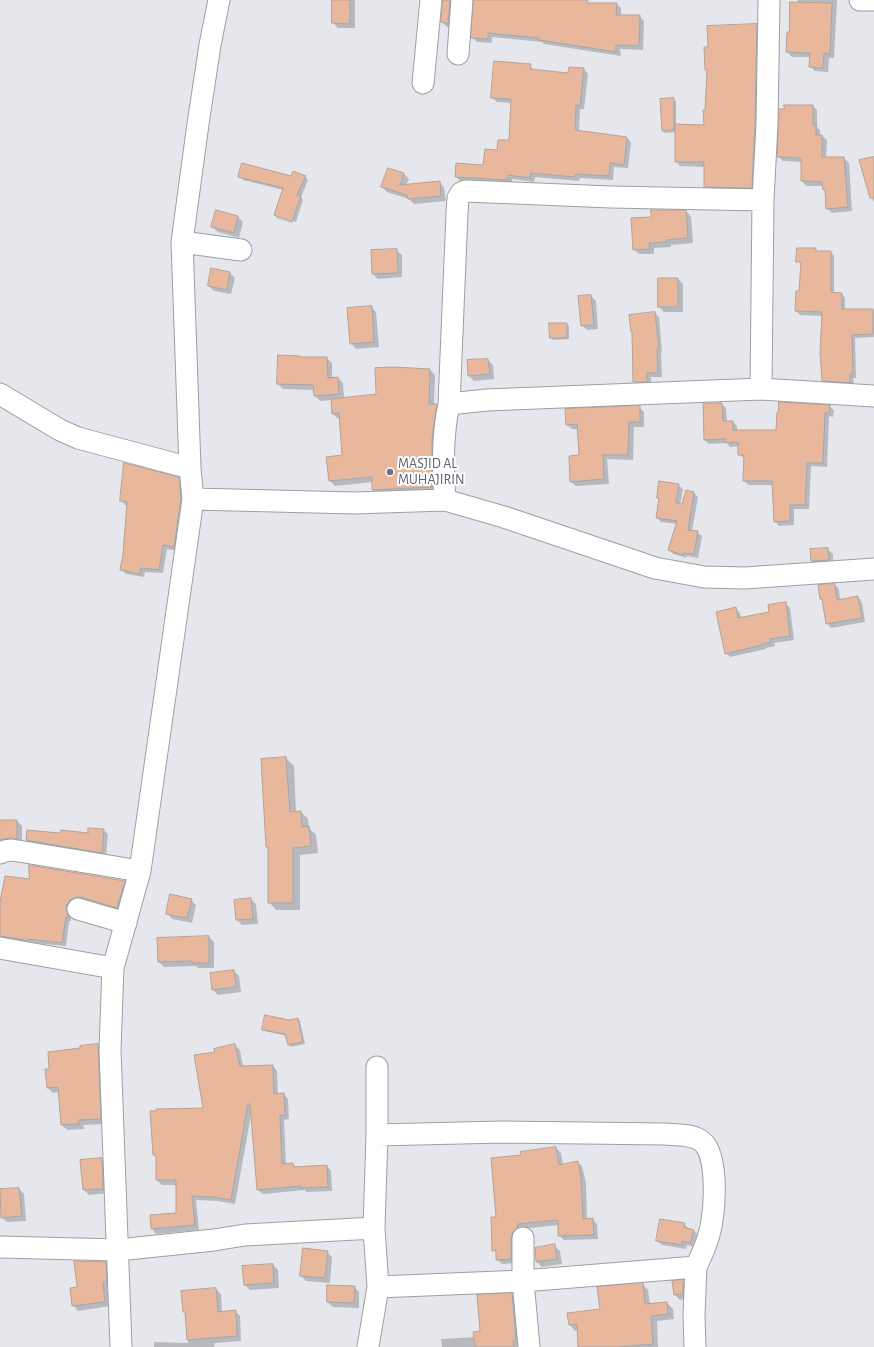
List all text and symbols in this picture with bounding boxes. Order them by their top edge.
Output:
place label: MASJID AL MUHAJIRIN [398,456,465,488]
marker: MASJID AL MUHAJIRIN [385,467,395,477]

